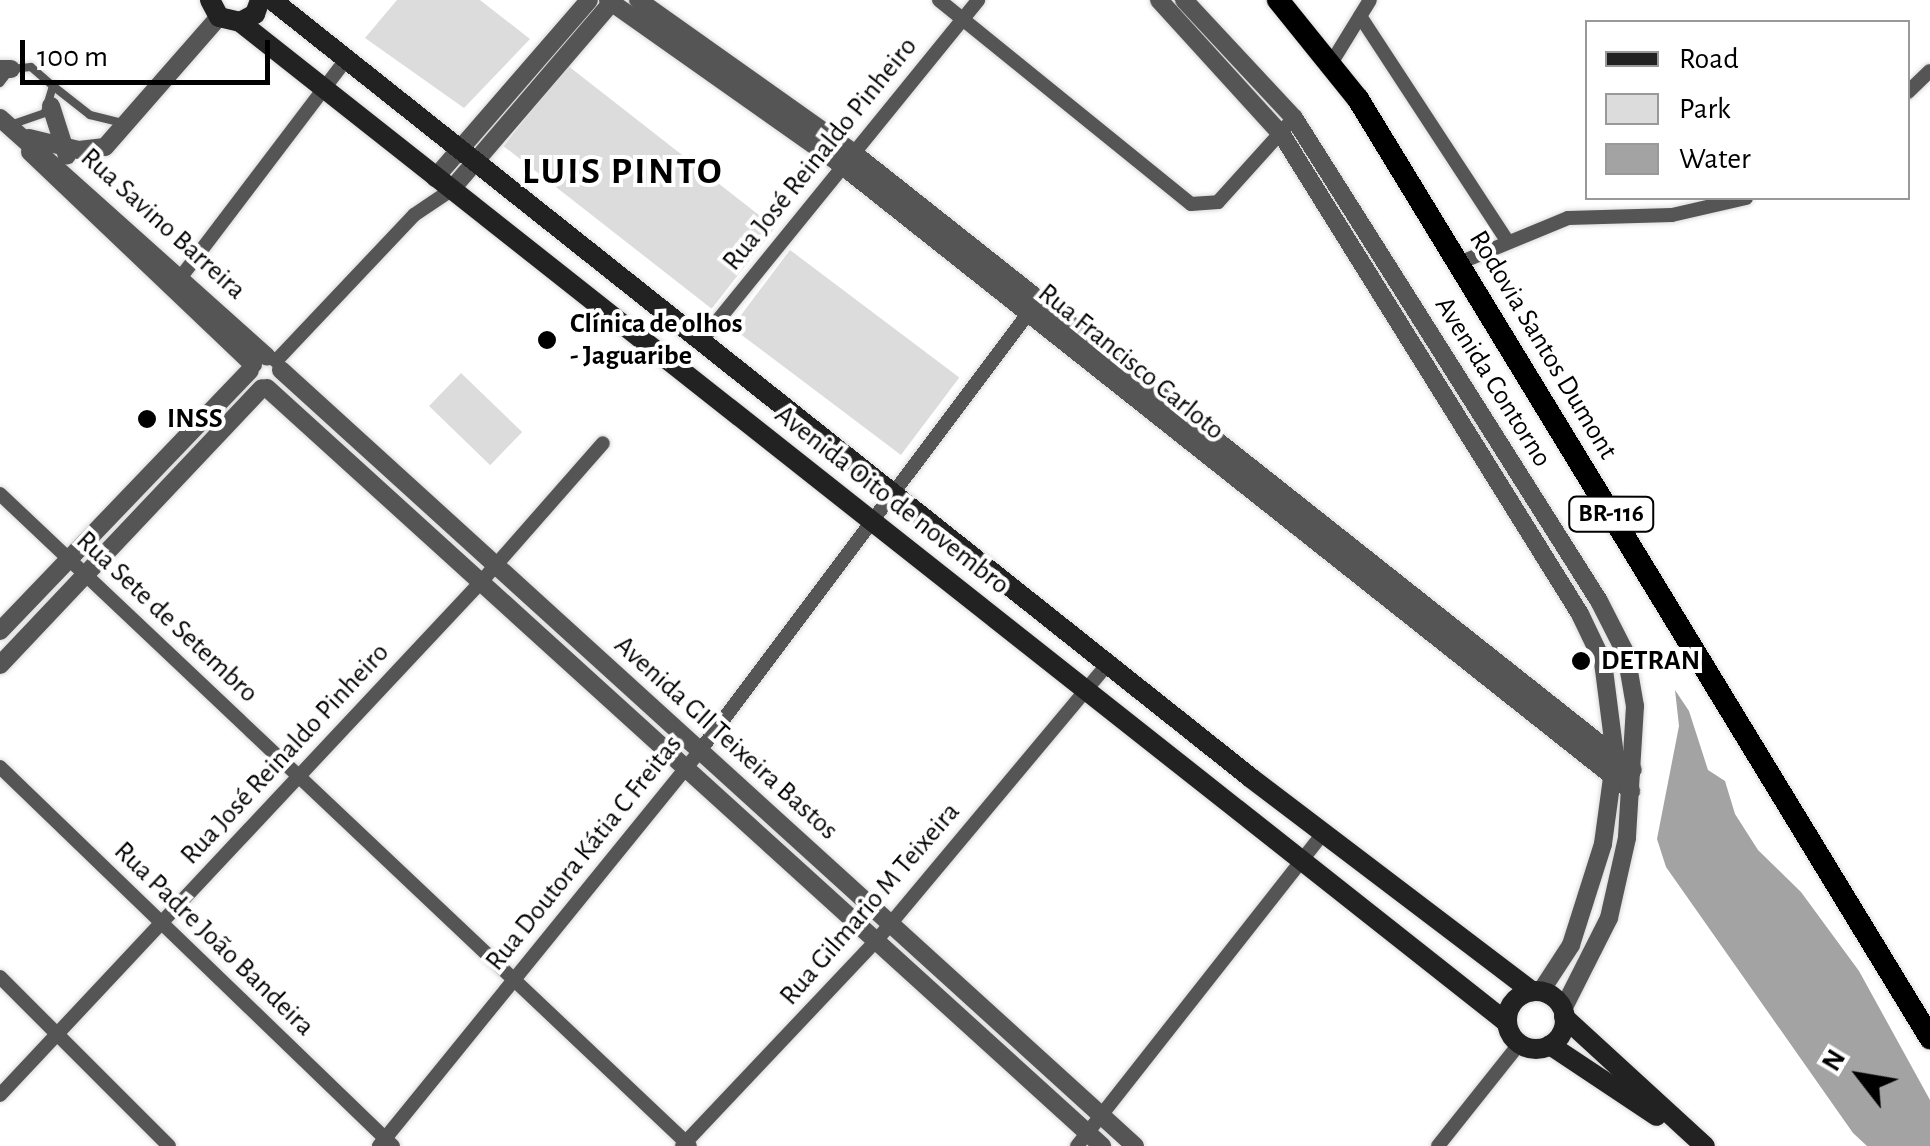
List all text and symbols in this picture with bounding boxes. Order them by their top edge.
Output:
scale bar [25,20,275,82]
legend [1585,20,1910,200]
street label: Rua José Reinaldo Pinheiro [715,30,925,278]
text: 100 m [37,42,108,72]
text: Road [1679,44,1739,74]
text: Park [1679,94,1731,124]
street label: Rua Savino Barreira [73,141,253,307]
text: Water [1679,144,1751,174]
district label: LUIS PINTO [522,150,724,196]
street label: Rodovia Santos Dumont [1461,225,1625,465]
street label: Rua Francisco Carloto [1031,277,1231,447]
street label: Avenida Contorno [1427,291,1559,473]
place label: Clínica de olhos - Jaguaribe [570,307,742,373]
marker: Clínica de olhos - Jaguaribe [534,327,560,353]
street label: Avenida Oito de novembro [768,398,1016,602]
place label: INSS [167,402,223,436]
marker: INSS [136,408,158,430]
road number: BR-116 [1566,494,1656,534]
street label: Rua Sete de Setembro [69,524,265,710]
street label: Avenida GIl Teixeira Bastos [607,629,845,847]
street label: Rua José Reinaldo Pinheiro [174,636,396,872]
place label: DETRAN [1601,644,1700,678]
marker: DETRAN [1570,650,1592,672]
street label: Rua Doutora Kátia C Freitas [479,728,689,978]
street label: Rua Gilmario M Teixeira [773,796,967,1012]
street label: Rua Padre João Bandeira [107,835,321,1043]
north arrow [1810,1026,1910,1126]
text: N [1817,1045,1851,1076]

